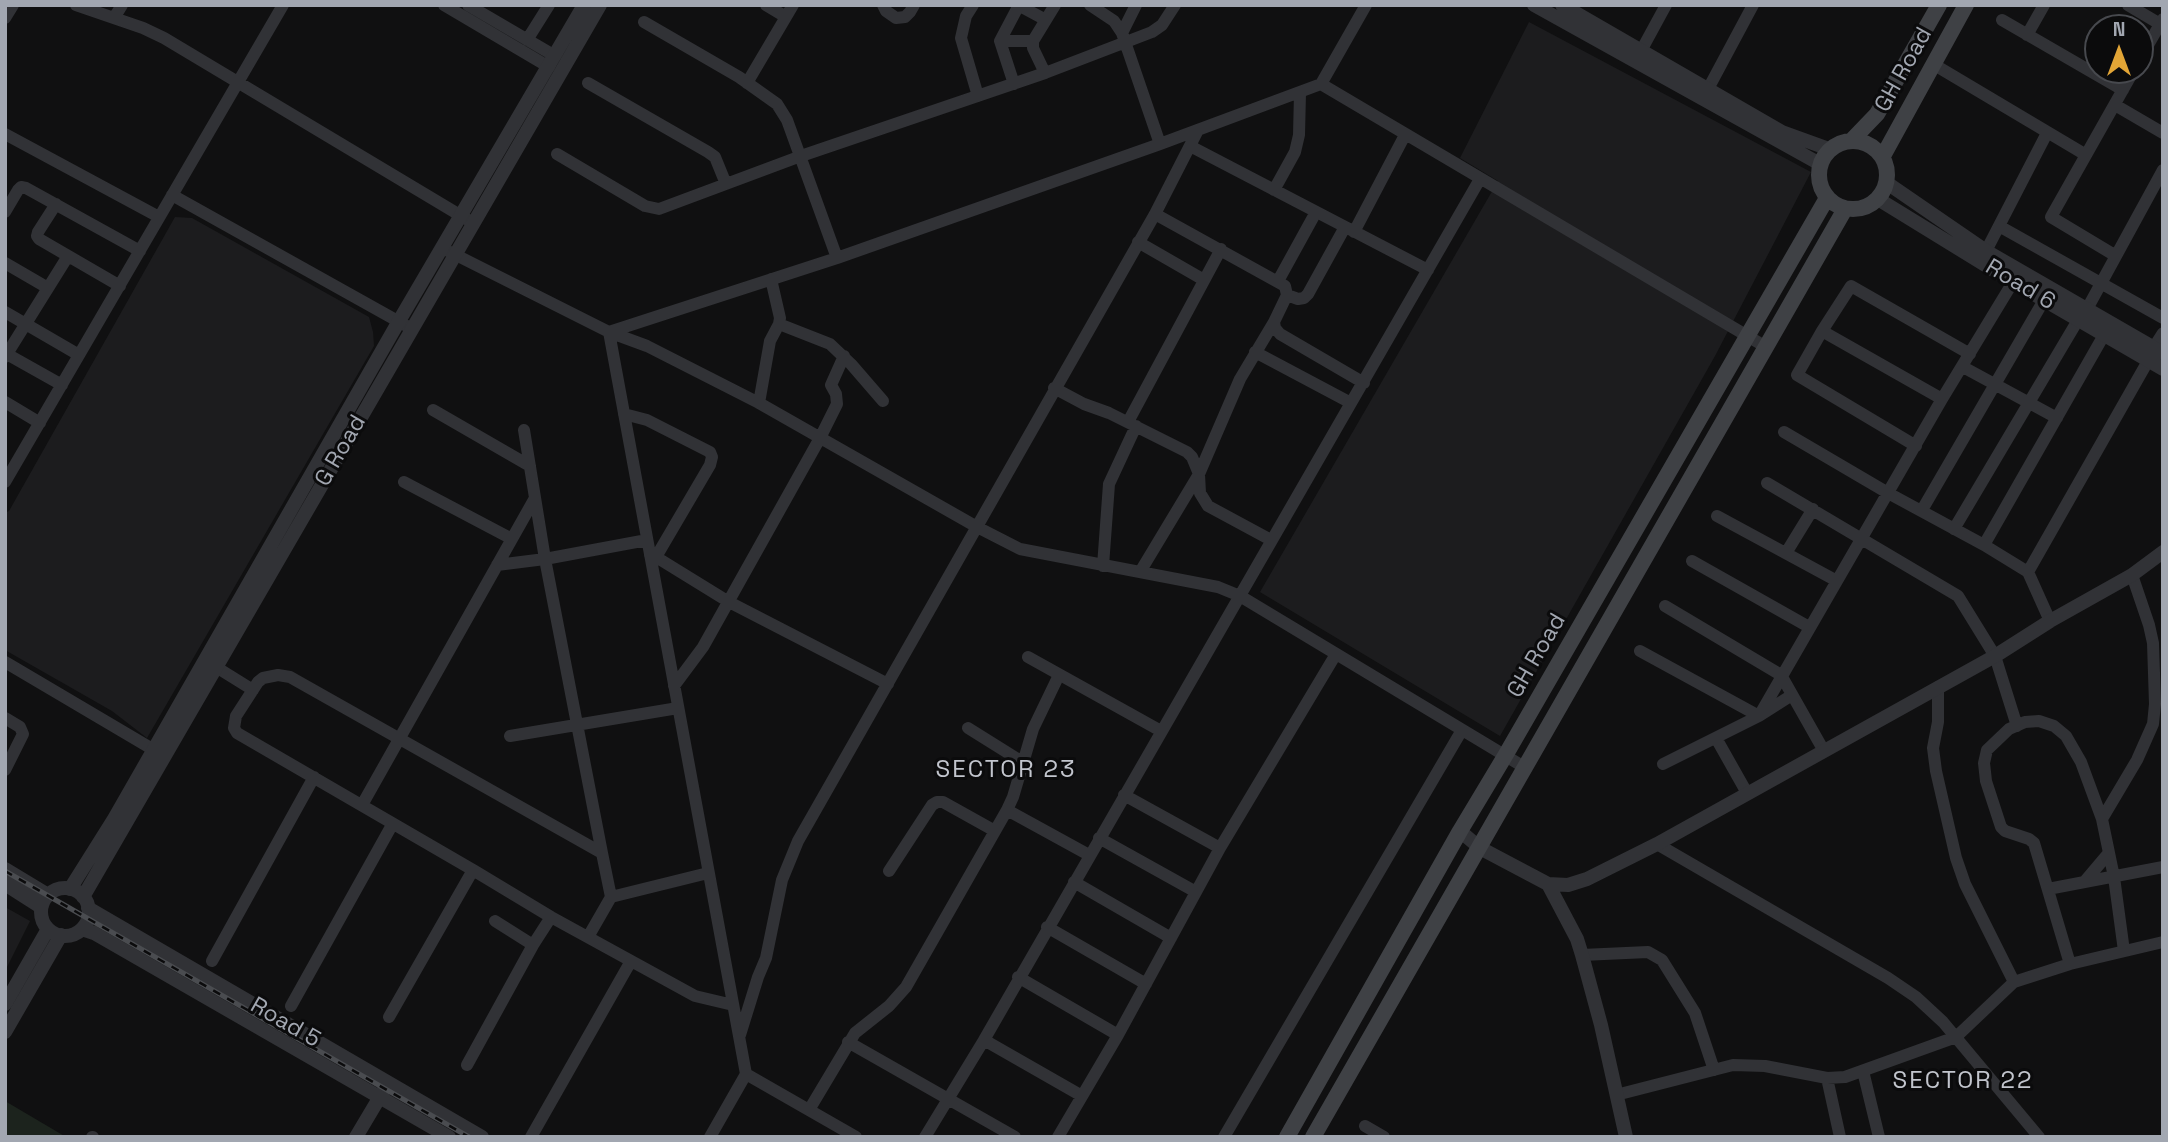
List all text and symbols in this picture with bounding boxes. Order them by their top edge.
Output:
north arrow [2084,14,2154,84]
text: N [2113,17,2125,42]
street label: GH Road [1869,23,1939,117]
street label: Road 6 [1980,253,2060,317]
street label: G Road [310,411,372,491]
street label: GH Road [1502,609,1572,703]
district label: SECTOR 23 [937,756,1075,784]
street label: Road 5 [245,992,325,1054]
district label: SECTOR 22 [1894,1067,2032,1095]

